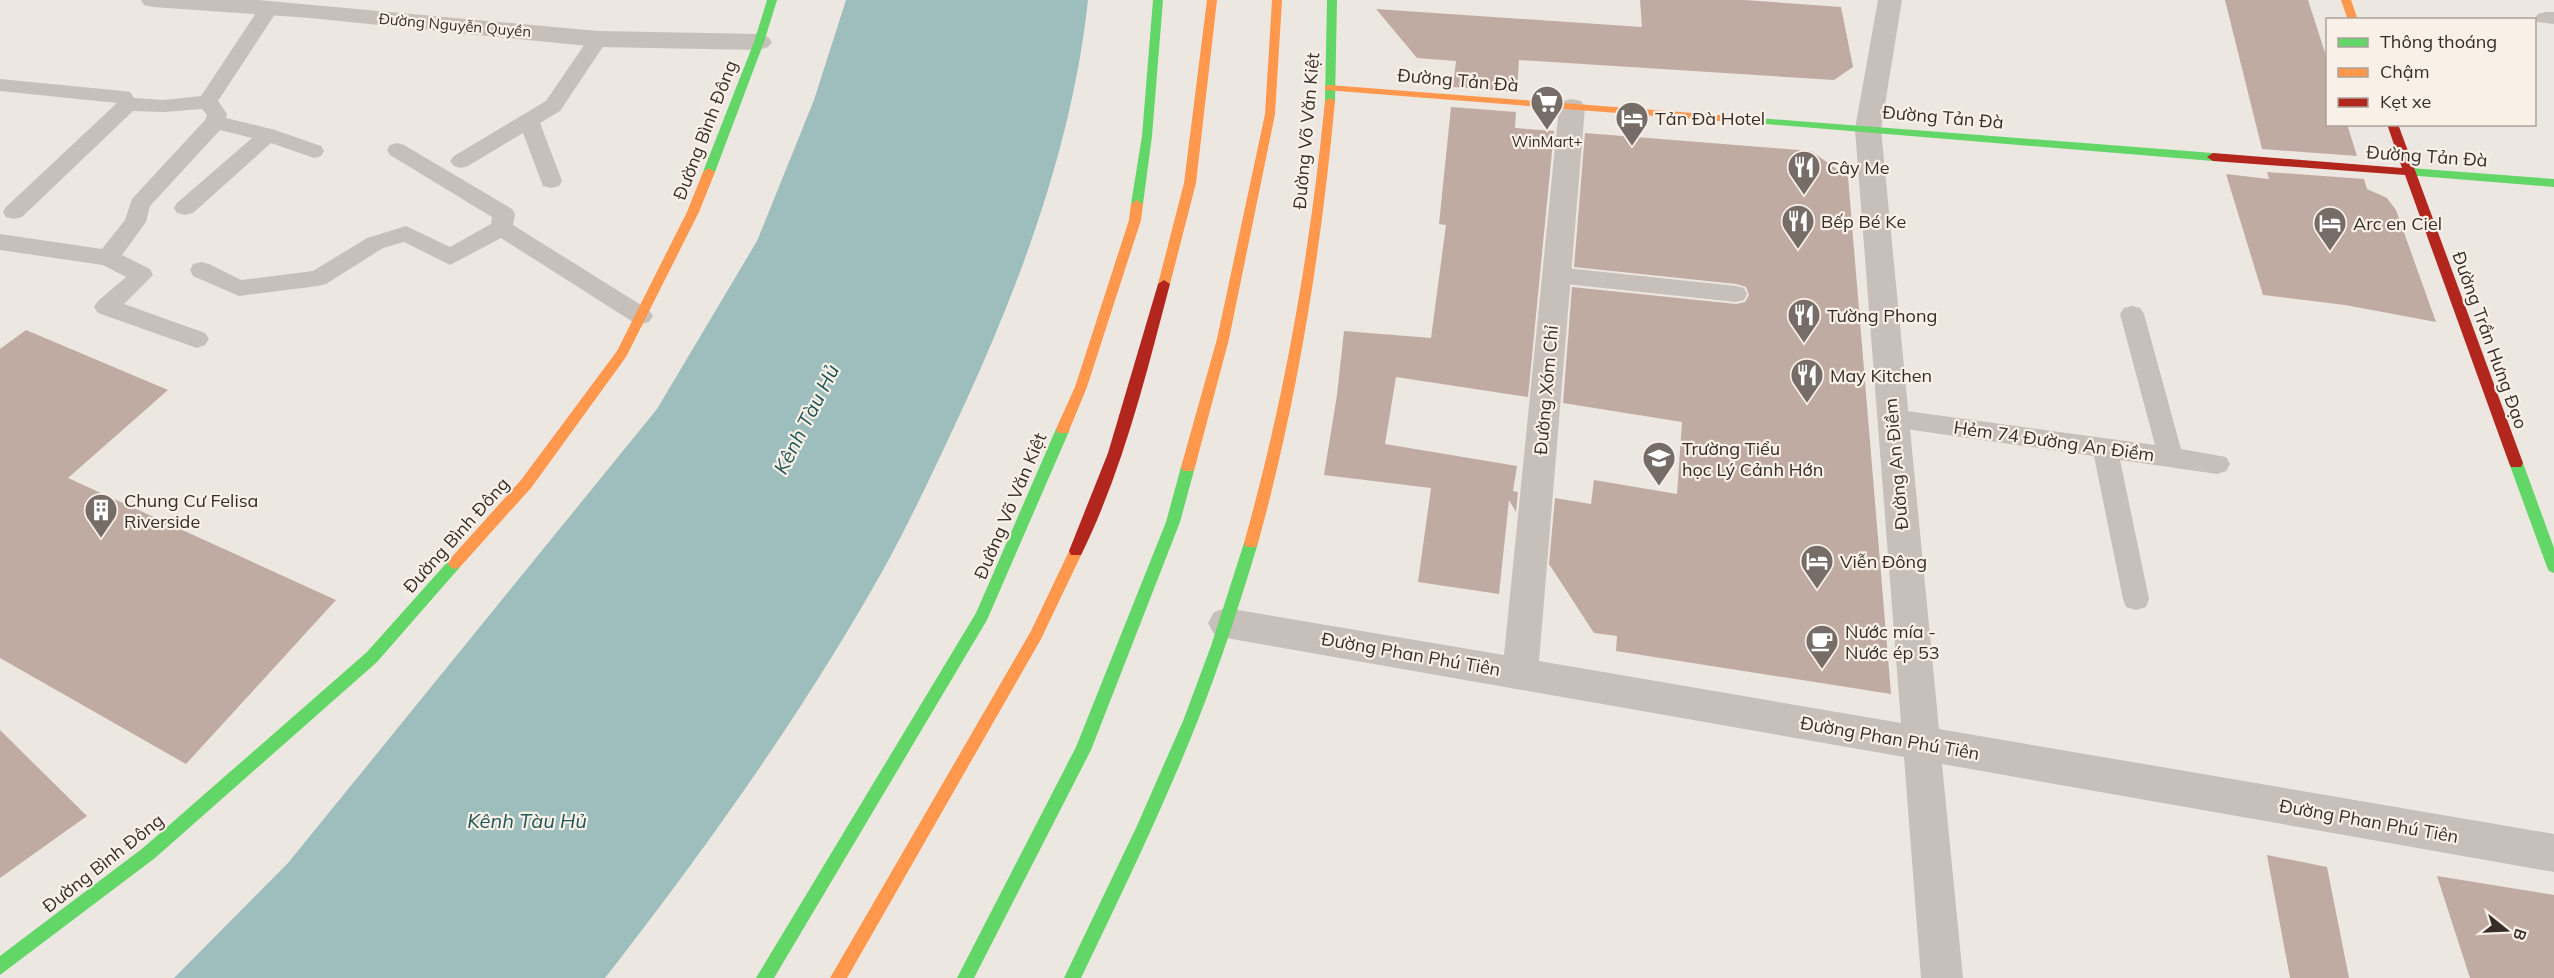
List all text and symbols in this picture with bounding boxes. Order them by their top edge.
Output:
street label: Đường Nguyễn Quyền [378,9,532,41]
legend [2326,18,2536,126]
text: Thông thoáng [2380,30,2497,53]
street label: Đường Võ Văn Kiệt [1288,52,1324,210]
street label: Đường Bình Đông [668,57,742,203]
text: Chậm [2380,60,2429,83]
street label: Đường Tản Đà [1397,63,1519,97]
supermarket icon: WinMart+ [1529,84,1565,131]
text: Kẹt xe [2380,90,2431,113]
hotel icon: Tản Đà Hotel [1614,100,1650,147]
street label: Đường Tản Đà [1882,100,2004,134]
place label: Tản Đà Hotel [1655,107,1765,130]
place label: WinMart+ [1511,132,1583,151]
street label: Đường Tản Đà [2366,140,2488,172]
restaurant icon: Cây Me [1786,149,1822,196]
place label: Cây Me [1827,156,1890,179]
restaurant icon: Bếp Bé Ke [1780,203,1816,250]
hotel icon: Arc en Ciel [2312,205,2348,252]
place label: Bếp Bé Ke [1821,210,1906,233]
place label: Arc en Ciel [2353,212,2442,235]
street label: Đường Trần Hưng Đạo [2447,248,2533,432]
restaurant icon: Tường Phong [1786,297,1822,344]
place label: Tường Phong [1827,304,1937,327]
street label: Đường Xóm Chỉ [1529,324,1563,456]
restaurant icon: May Kitchen [1789,357,1825,404]
water label: Kênh Tàu Hủ [768,360,844,478]
place label: May Kitchen [1830,364,1932,387]
street label: Đường An Điềm [1879,397,1913,531]
street label: Hẻm 74 Đường An Điềm [1952,416,2156,466]
street label: Đường Võ Văn Kiệt [969,429,1051,583]
place label: Trường Tiểu học Lý Cảnh Hớn [1682,437,1823,481]
school or university icon: Trường Tiểu học Lý Cảnh Hớn [1641,440,1677,487]
street label: Đường Bình Đông [398,472,514,598]
place label: Chung Cư Felisa Riverside [124,489,258,533]
building icon: Chung Cư Felisa Riverside [83,492,119,539]
hotel icon: Viễn Đông [1799,543,1835,590]
place label: Viễn Đông [1840,550,1927,573]
place label: Nước mía - Nước ép 53 [1845,620,1940,664]
cafe icon: Nước mía - Nước ép 53 [1804,623,1840,670]
street label: Đường Phan Phú Tiên [1320,627,1502,681]
street label: Đường Phan Phú Tiên [1799,711,1981,765]
street label: Đường Phan Phú Tiên [2278,794,2460,848]
street label: Đường Bình Đông [38,808,168,918]
water label: Kênh Tàu Hủ [467,808,587,833]
north arrow [2476,900,2536,960]
text: B [2509,926,2531,943]

